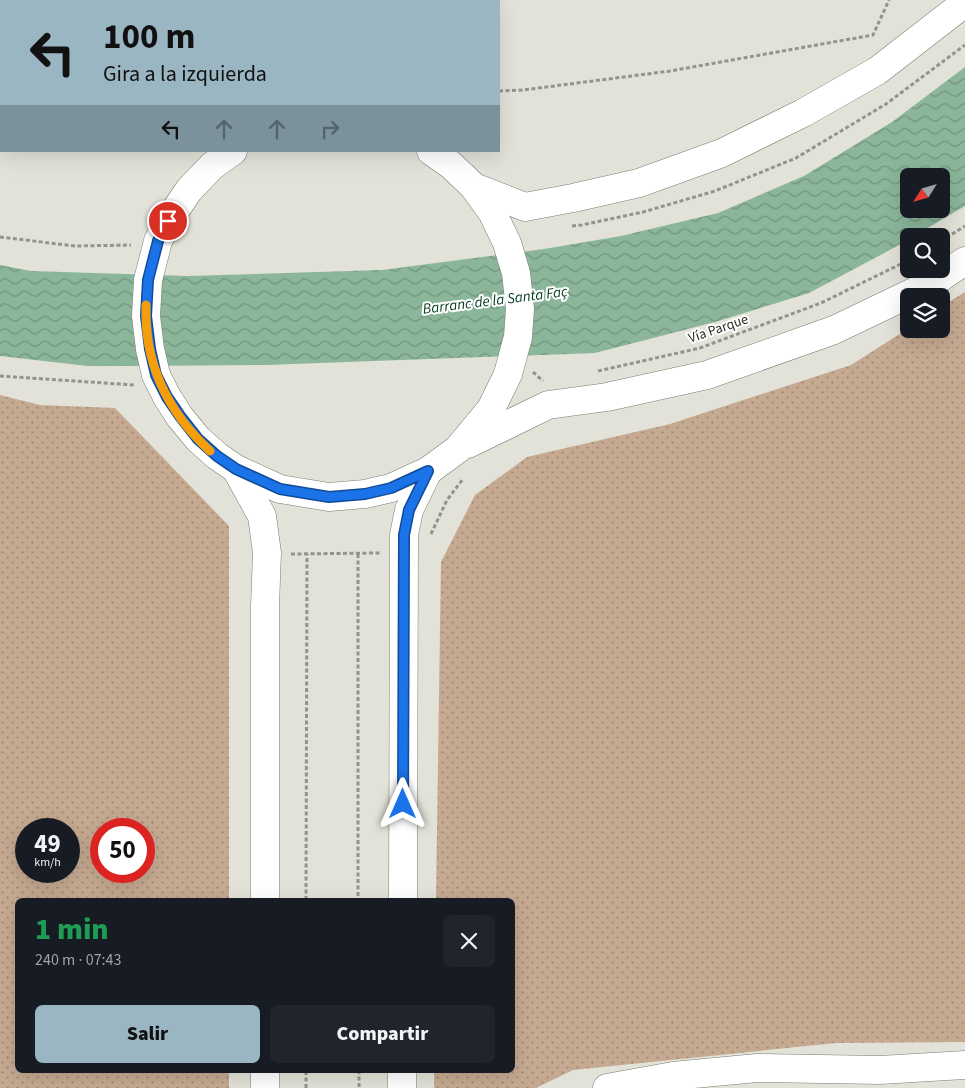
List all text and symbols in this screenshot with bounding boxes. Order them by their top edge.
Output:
text: 100 m [103,12,195,62]
icon: left [20,20,85,85]
text: Gira a la izquierda [103,58,267,90]
icon: left [157,115,185,143]
icon: ahead [210,115,238,143]
icon: ahead [263,115,291,143]
icon: right [316,115,344,143]
north arrow [900,168,950,218]
map controls [900,168,950,338]
pin [147,200,189,242]
icon: arrive [154,207,182,235]
button: search [900,228,950,278]
water label: Barranc de la Santa Faç [421,281,569,320]
button: layers [900,288,950,338]
street label: Vía Parque [686,309,751,349]
position arrow [376,777,428,829]
speed limit sign: 50 [90,818,155,883]
text: 49 [34,826,61,862]
text: km/h [34,854,61,871]
text: 1 min [35,908,109,951]
button: close [443,915,495,967]
text: 240 m · 07:43 [35,949,122,971]
button: Salir [35,1005,260,1063]
button: Compartir [270,1005,495,1063]

